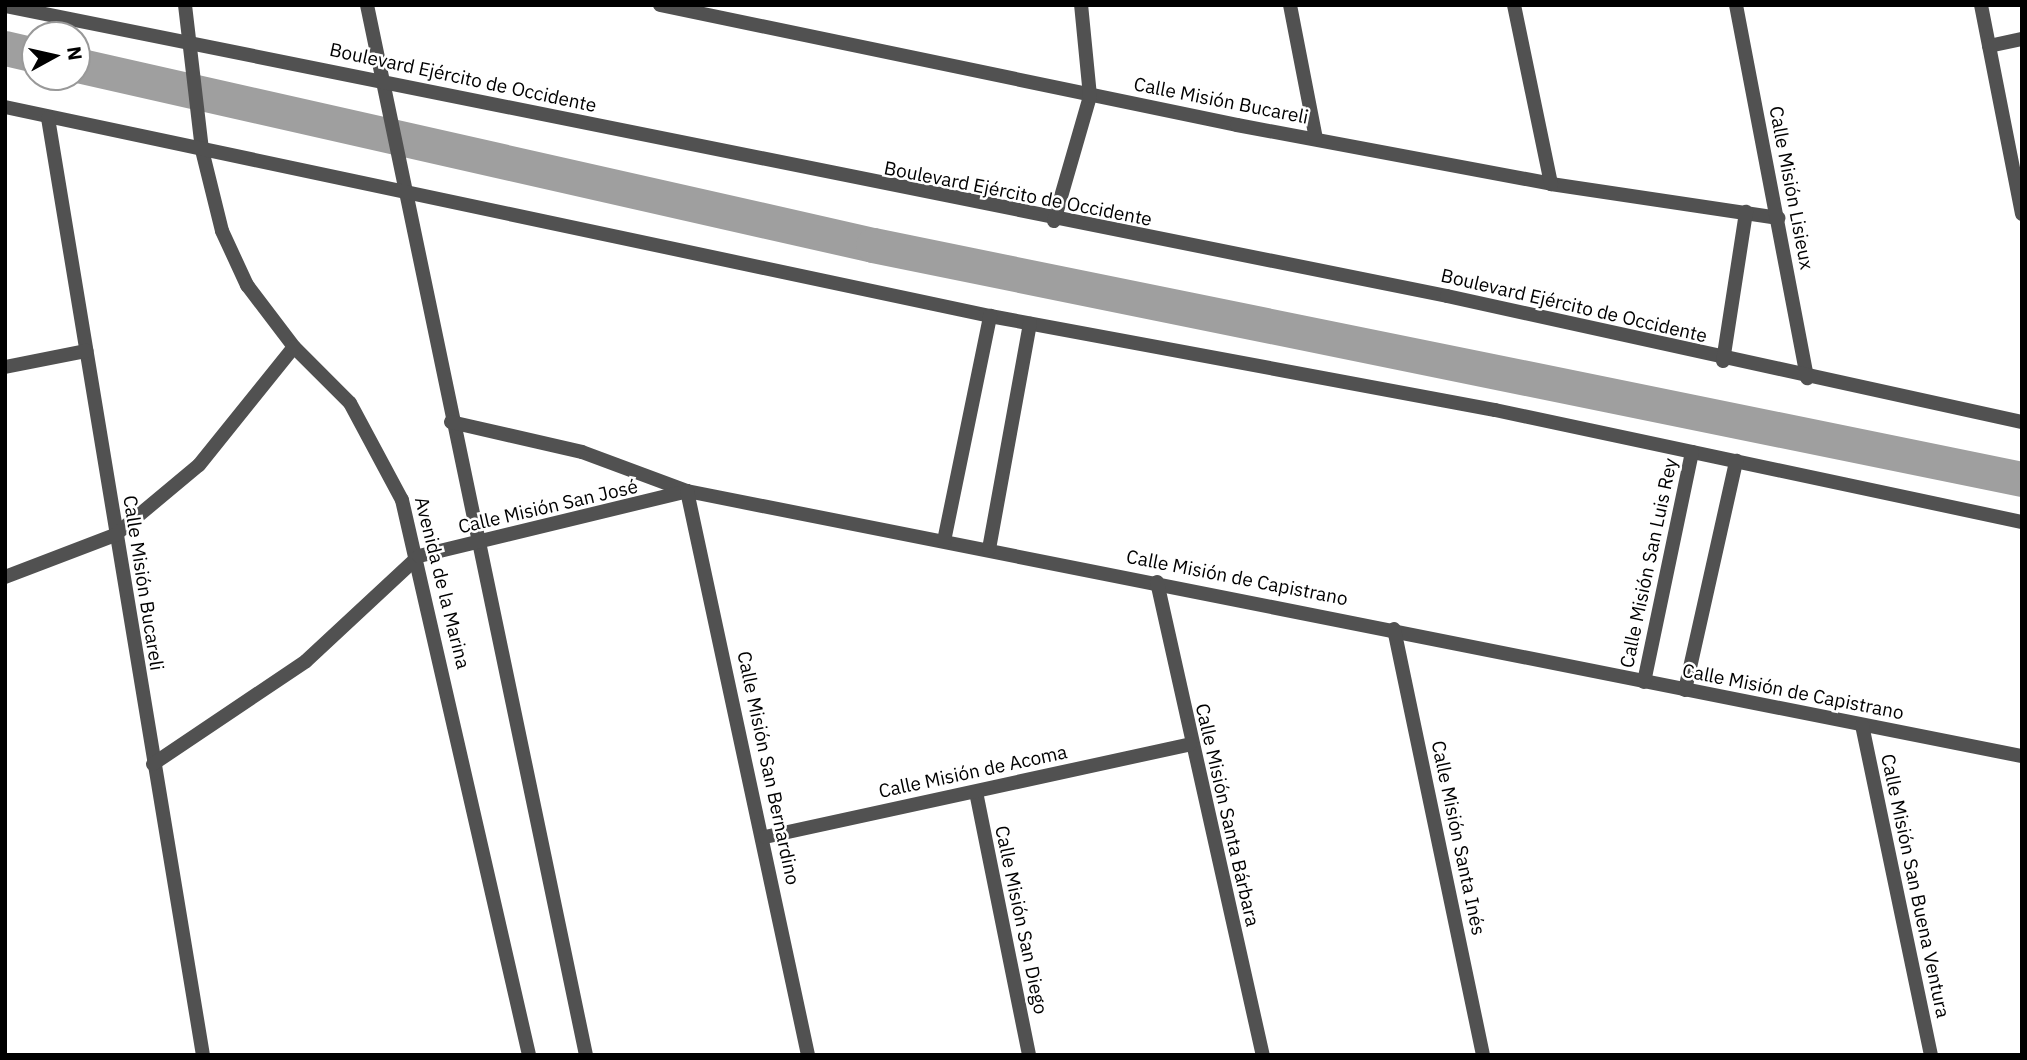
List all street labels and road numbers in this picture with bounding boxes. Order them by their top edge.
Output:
street label: Boulevard Ejército de Occidente [327,39,599,117]
street label: Calle Misión Bucareli [1132,73,1310,129]
street label: Calle Misión Lisieux [1764,104,1818,272]
street label: Boulevard Ejército de Occidente [882,157,1154,231]
street label: Boulevard Ejército de Occidente [1439,264,1709,348]
street label: Calle Misión San Luis Rey [1616,456,1682,670]
street label: Calle Misión San José [456,475,640,539]
street label: Calle Misión Bucareli [118,494,168,672]
street label: Avenida de la Marina [410,495,474,671]
street label: Calle Misión de Capistrano [1124,545,1350,611]
street label: Calle Misión San Bernardino [732,649,804,887]
street label: Calle Misión de Capistrano [1680,659,1906,725]
street label: Calle Misión Santa Bárbara [1190,701,1264,929]
street label: Calle Misión Santa Inés [1426,739,1490,937]
street label: Calle Misión de Acoma [877,741,1069,803]
street label: Calle Misión San Buena Ventura [1876,752,1954,1020]
street label: Calle Misión San Diego [990,824,1052,1016]

